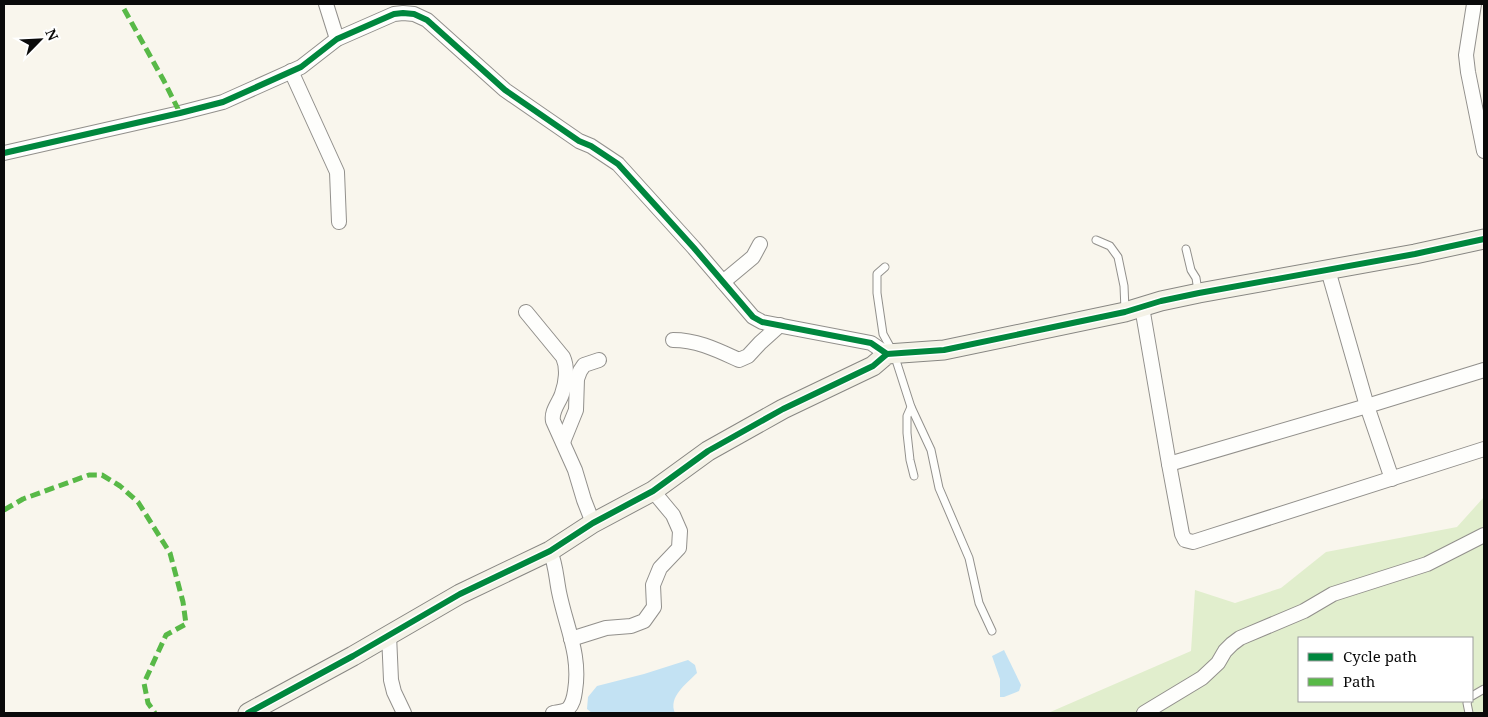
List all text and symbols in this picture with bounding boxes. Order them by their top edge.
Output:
north arrow [15,15,65,65]
text: N [41,26,63,43]
legend [1298,637,1473,702]
text: Cycle path [1343,646,1418,666]
text: Path [1343,671,1376,691]

